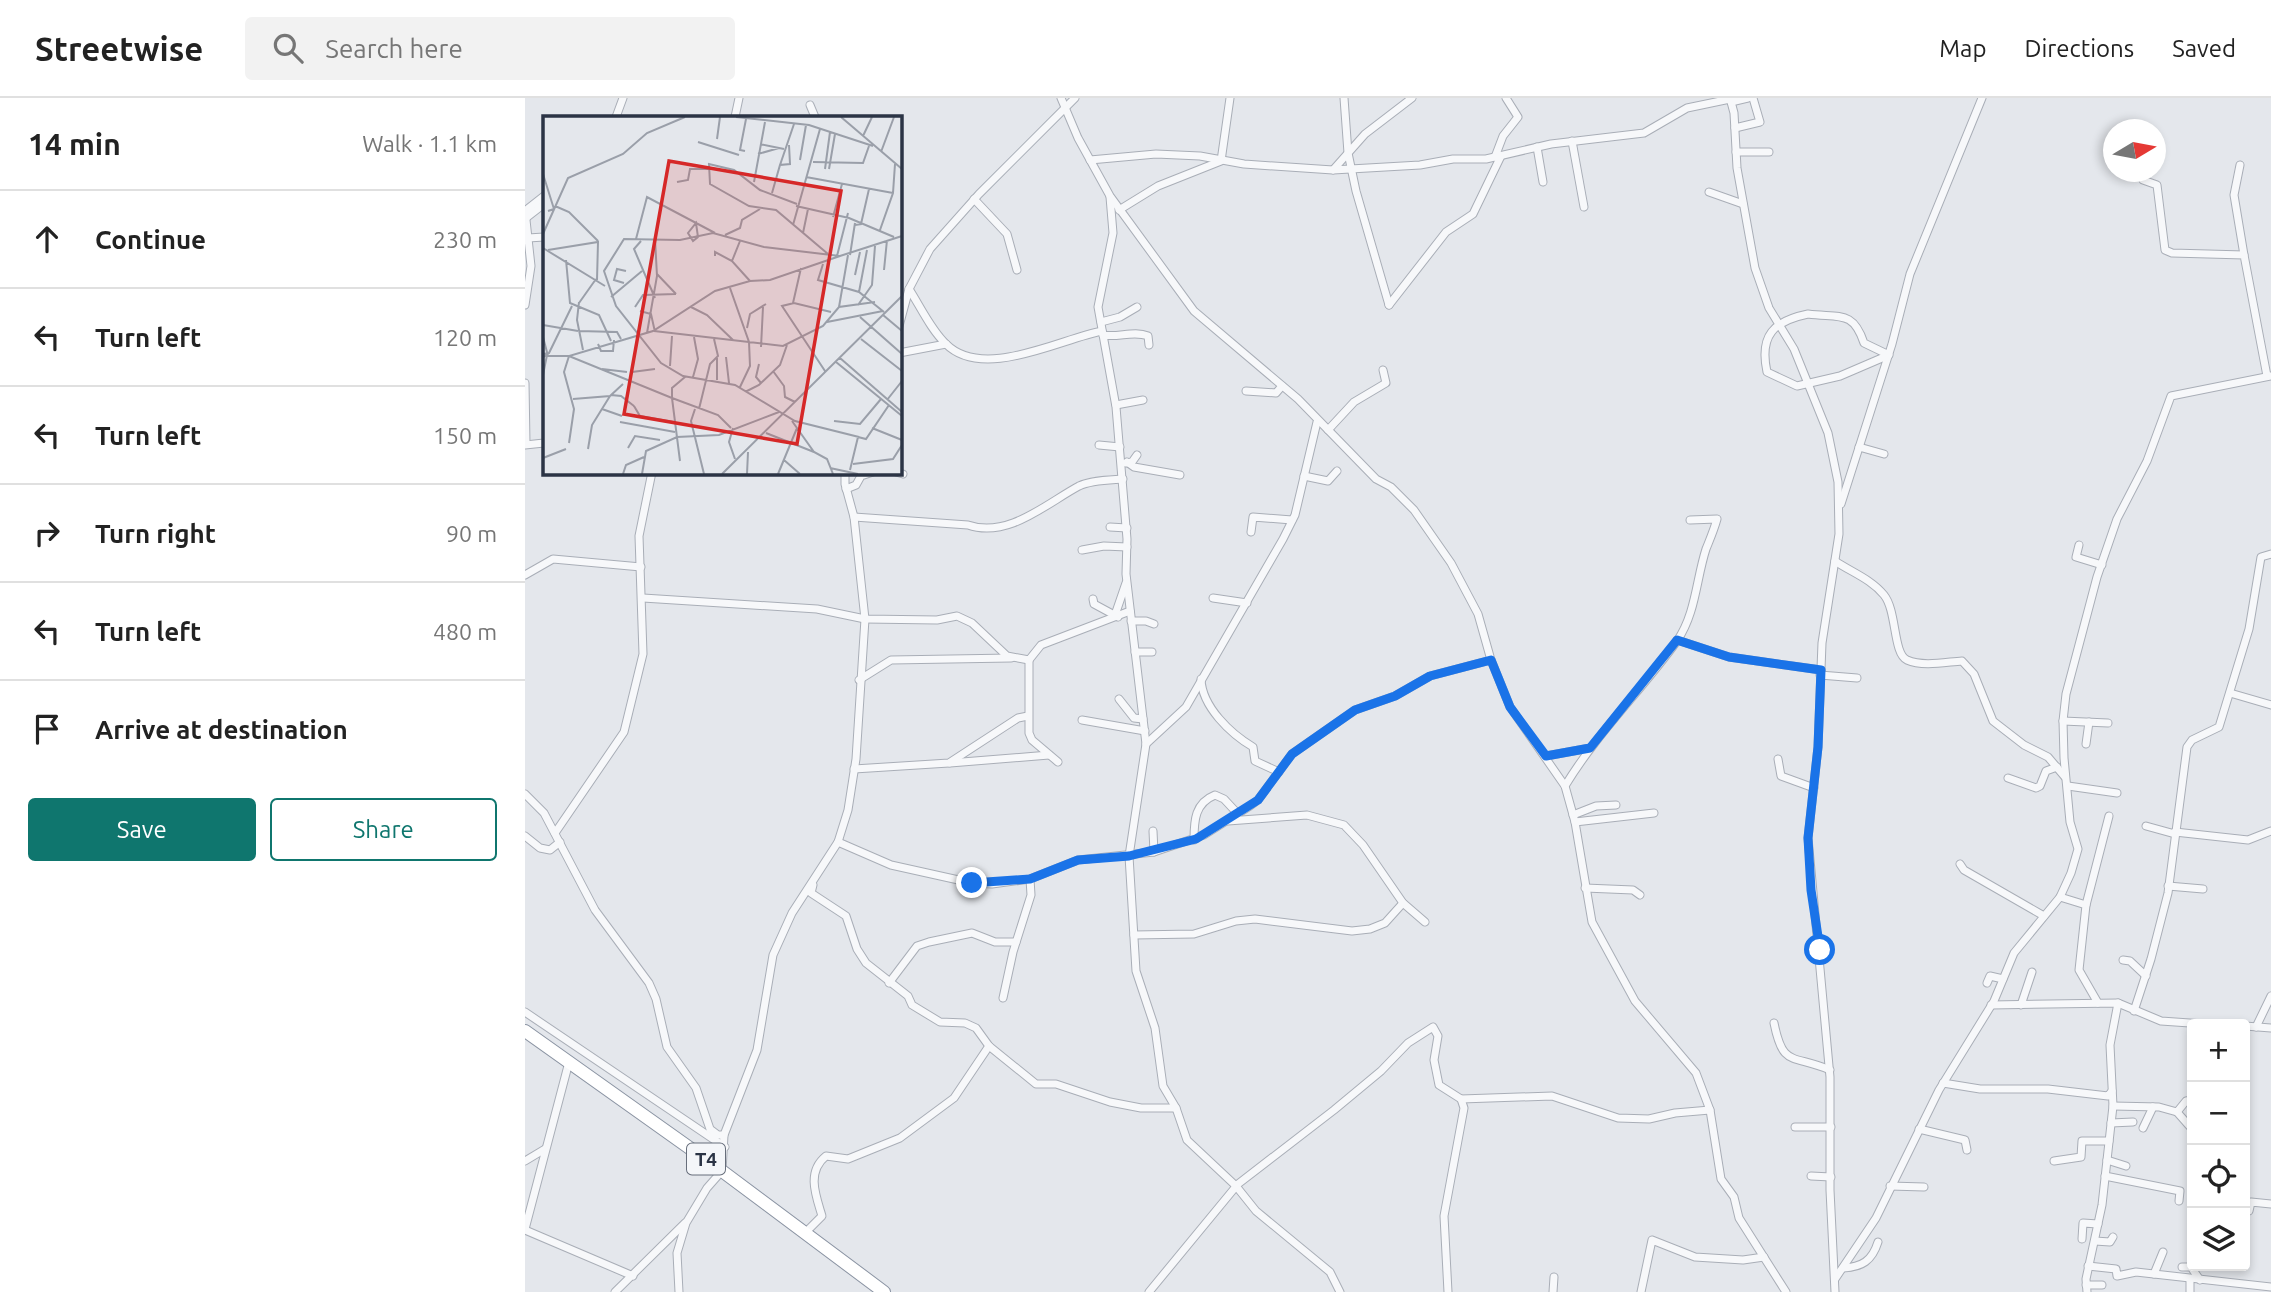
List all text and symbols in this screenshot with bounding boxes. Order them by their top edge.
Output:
search box [245,17,735,80]
icon: search [269,29,307,67]
text: Streetwise [35,30,203,67]
text: Search here [325,34,463,63]
text: Map [1939,35,1986,62]
text: Directions [2024,35,2134,62]
text: Saved [2172,35,2236,62]
inset map [543,116,901,474]
north arrow [2103,119,2166,182]
text: 14 min [28,127,121,161]
text: Walk · 1.1 km [362,131,497,156]
icon: ahead [28,220,66,258]
text: Continue [95,225,206,254]
text: 230 m [433,227,497,252]
icon: left [28,318,66,356]
text: Turn left [95,323,201,352]
text: 120 m [433,325,497,350]
icon: left [28,416,66,454]
text: Turn left [95,421,201,450]
text: 150 m [433,423,497,448]
icon: right [28,514,66,552]
text: Turn right [95,519,216,548]
text: 90 m [446,521,497,546]
icon: left [28,612,66,650]
text: Turn left [95,617,201,646]
text: 480 m [433,619,497,644]
icon: arrive [28,710,66,748]
text: Arrive at destination [95,715,348,744]
button: Save [28,798,256,861]
button: Share [270,798,497,861]
route end [956,867,987,898]
route start [1804,934,1835,965]
map controls [2187,1019,2250,1271]
button: + [2187,1019,2250,1082]
button: − [2187,1082,2250,1145]
road number: T4 [687,1144,725,1175]
button: locate [2187,1145,2250,1208]
button: layers [2187,1208,2250,1271]

